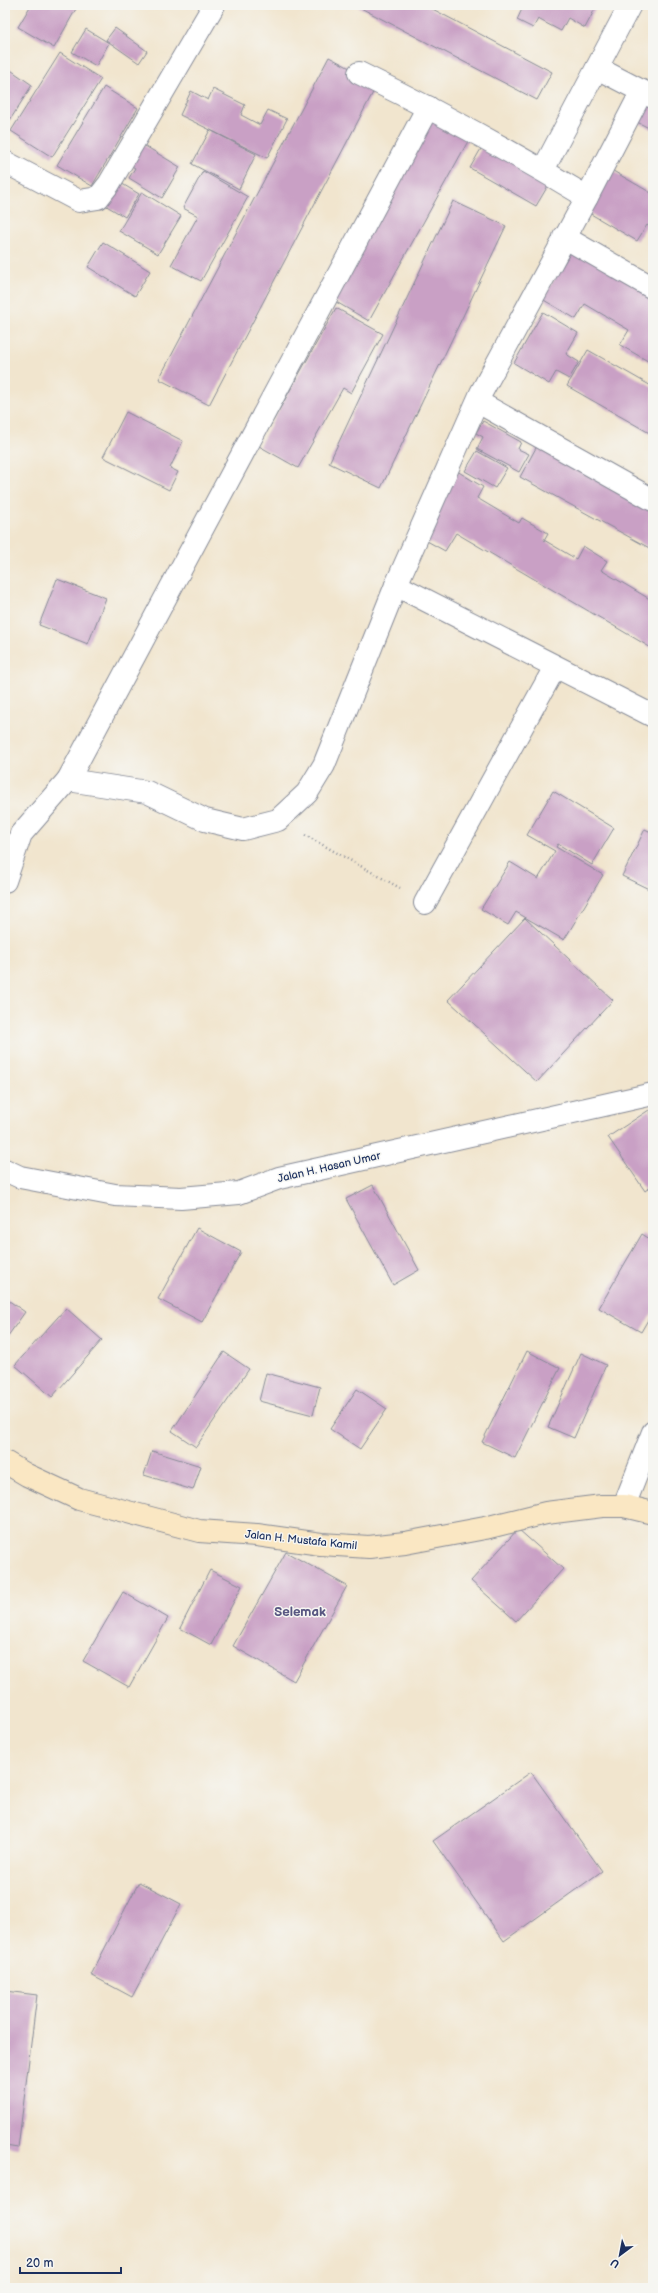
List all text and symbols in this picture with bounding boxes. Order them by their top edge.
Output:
street label: Jalan H. Hasan Umar [276,1149,383,1185]
street label: Jalan H. Mustafa Kamil [244,1528,358,1552]
district label: Selemak [274,1604,326,1620]
north arrow [600,2235,640,2275]
scale bar [20,2249,121,2275]
text: U [608,2255,622,2271]
text: 20 m [26,2256,53,2271]

